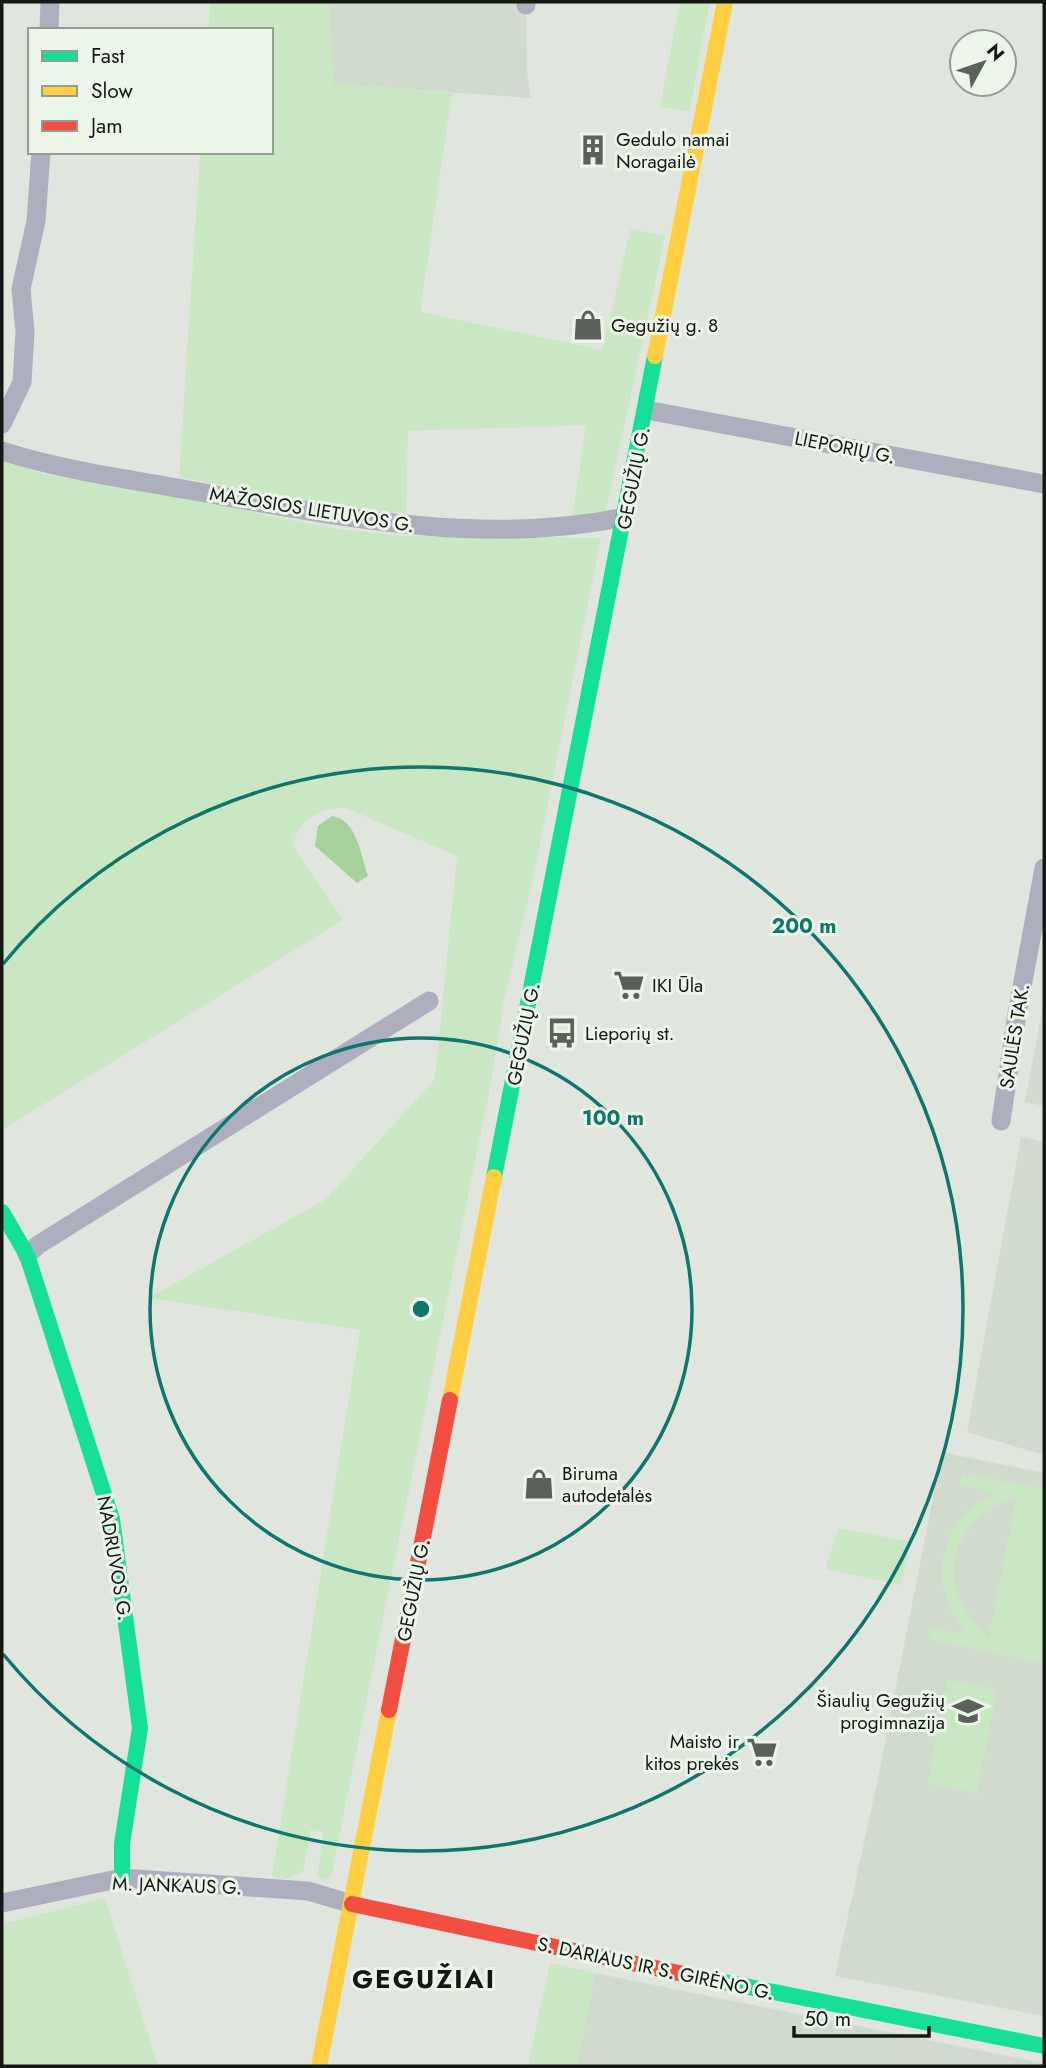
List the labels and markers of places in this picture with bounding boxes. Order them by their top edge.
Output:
place label: Gedulo namai Noragailė [616,126,730,175]
building icon: Gedulo namai Noragailė [576,133,610,167]
shop icon: Gegužių g. 8 [571,308,605,342]
place label: Gegužių g. 8 [611,312,718,339]
supermarket icon: IKI Ūla [612,968,646,1002]
place label: IKI Ūla [652,972,703,999]
bus stop icon: Lieporių st. [545,1016,579,1050]
place label: Lieporių st. [585,1020,675,1047]
centre of rings [409,1297,433,1321]
place label: Biruma autodetalės [562,1460,653,1509]
shop icon: Biruma autodetalės [522,1467,556,1501]
place label: Šiaulių Gegužių progimnazija [817,1687,945,1736]
school or university icon: Šiaulių Gegužių progimnazija [951,1694,985,1728]
place label: Maisto ir kitos prekės [645,1728,739,1777]
supermarket icon: Maisto ir kitos prekės [745,1735,779,1769]

